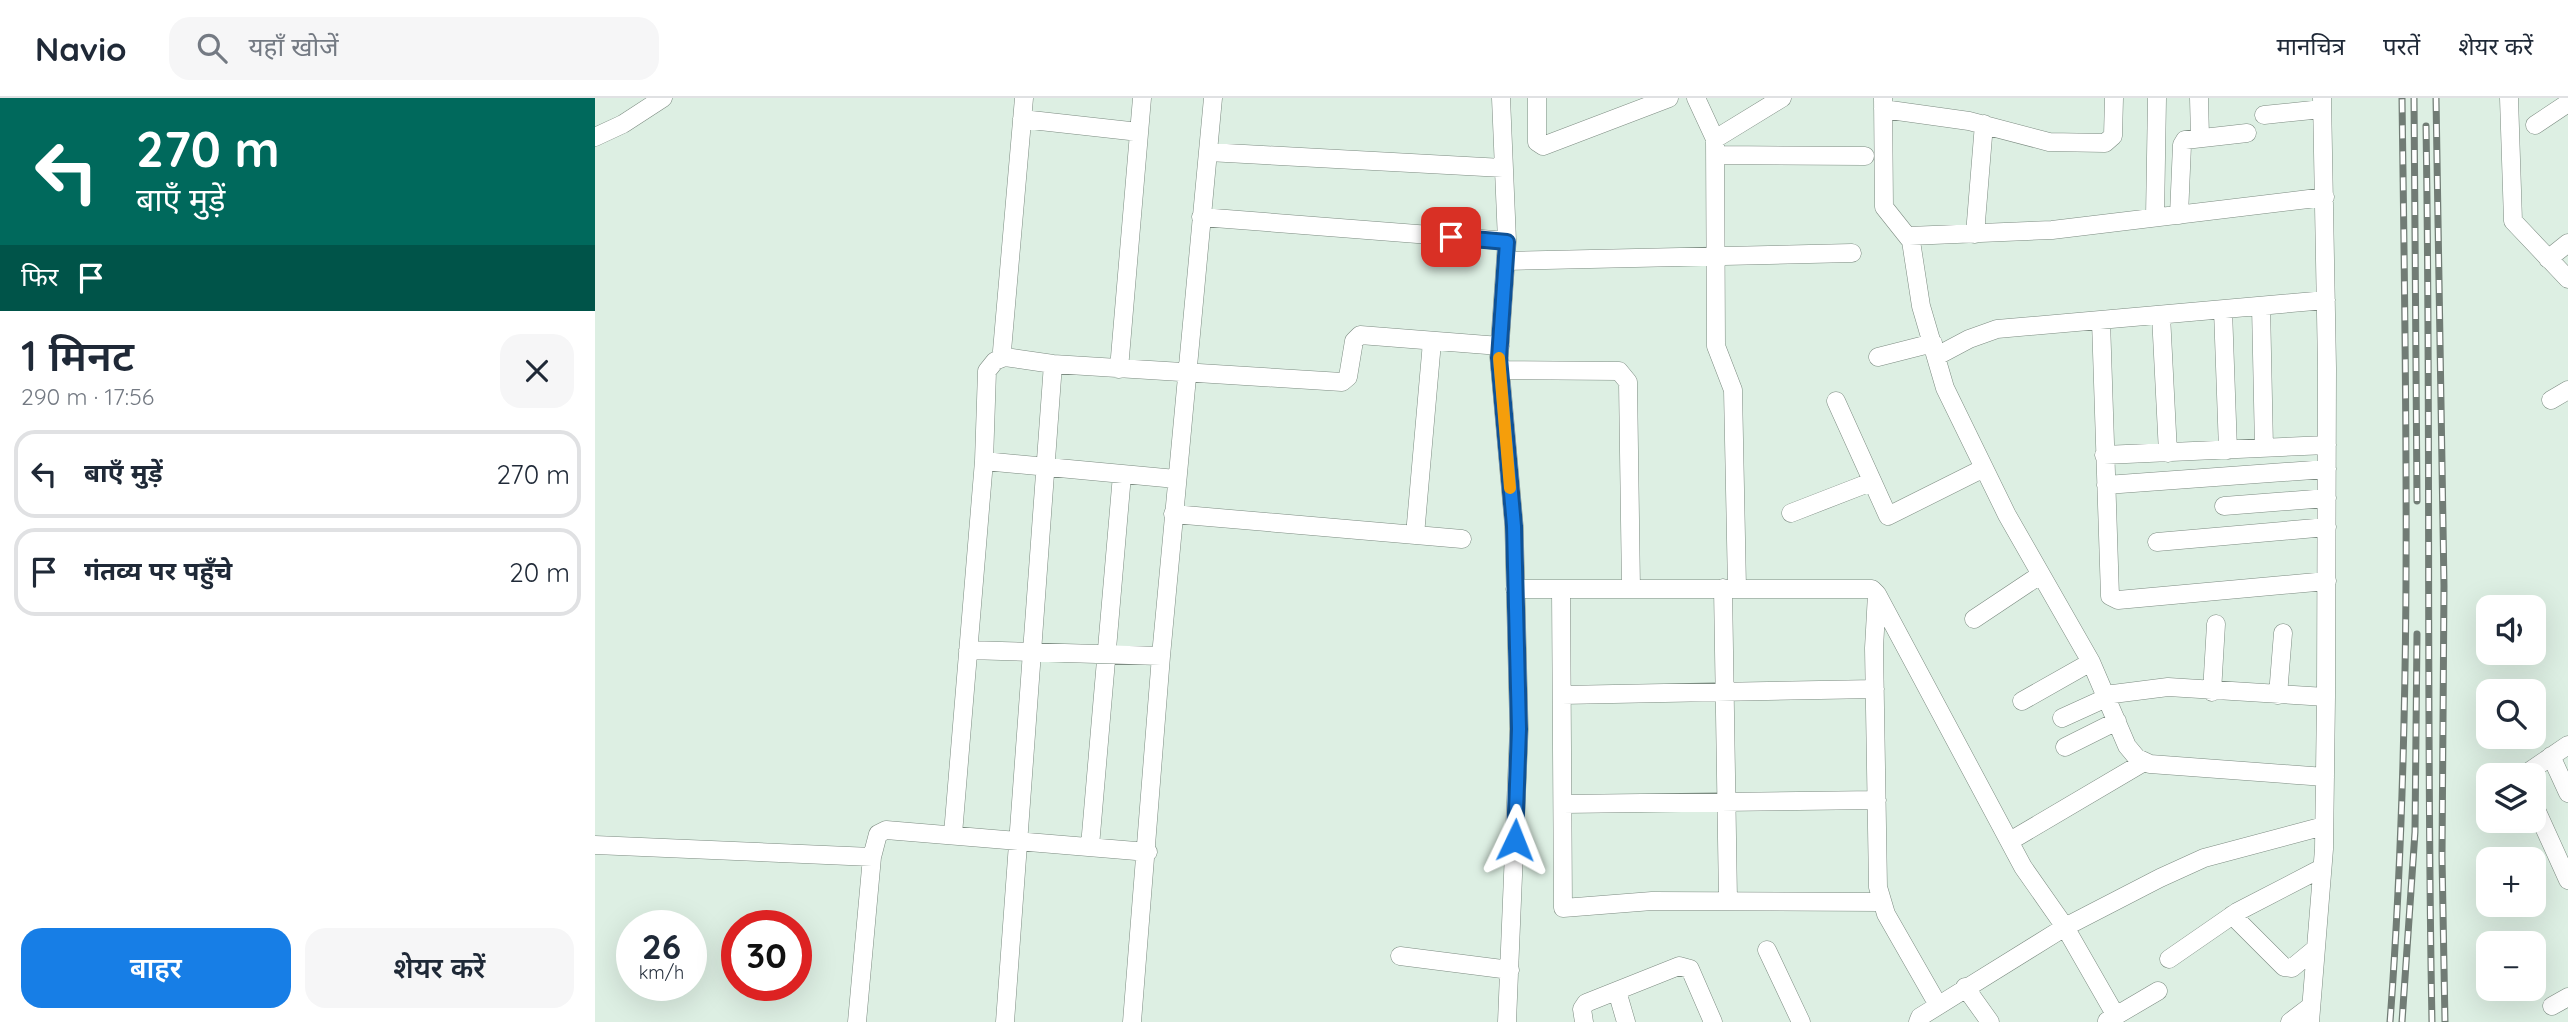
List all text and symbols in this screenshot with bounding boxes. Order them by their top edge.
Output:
search box [169,17,659,80]
text: Navio [35,28,127,69]
icon: search [193,29,231,67]
text: यहाँ खोजें [249,30,339,63]
text: मानचित्र [2276,31,2345,61]
text: परतें [2383,31,2420,61]
text: शेयर करें [2458,31,2533,61]
text: 270 m [136,118,280,179]
icon: left [21,126,112,217]
text: बाएँ मुड़ें [136,179,225,219]
pin [1421,207,1481,267]
icon: arrive [1432,218,1470,256]
icon: arrive [72,259,110,297]
text: फिर [21,260,58,293]
text: 1 मिनट [21,329,134,382]
button: close [500,334,574,408]
text: 290 m · 17:56 [21,382,154,411]
icon: left [25,455,63,493]
text: बाएँ मुड़ें [84,456,163,489]
text: 270 m [496,458,570,491]
icon: arrive [25,553,63,591]
text: गंतव्य पर पहुँचे [84,554,232,587]
text: 20 m [509,556,570,589]
map controls [2476,595,2546,1001]
button: sound [2476,595,2546,665]
button: search [2476,679,2546,749]
button: layers [2476,763,2546,833]
position arrow [1478,803,1552,877]
button: + [2476,847,2546,917]
speed limit sign: 30 [721,910,812,1001]
text: 26 [642,924,681,968]
button: बाहर [21,928,291,1008]
button: शेयर करें [305,928,574,1008]
button: − [2476,931,2546,1001]
text: km/h [639,961,684,984]

